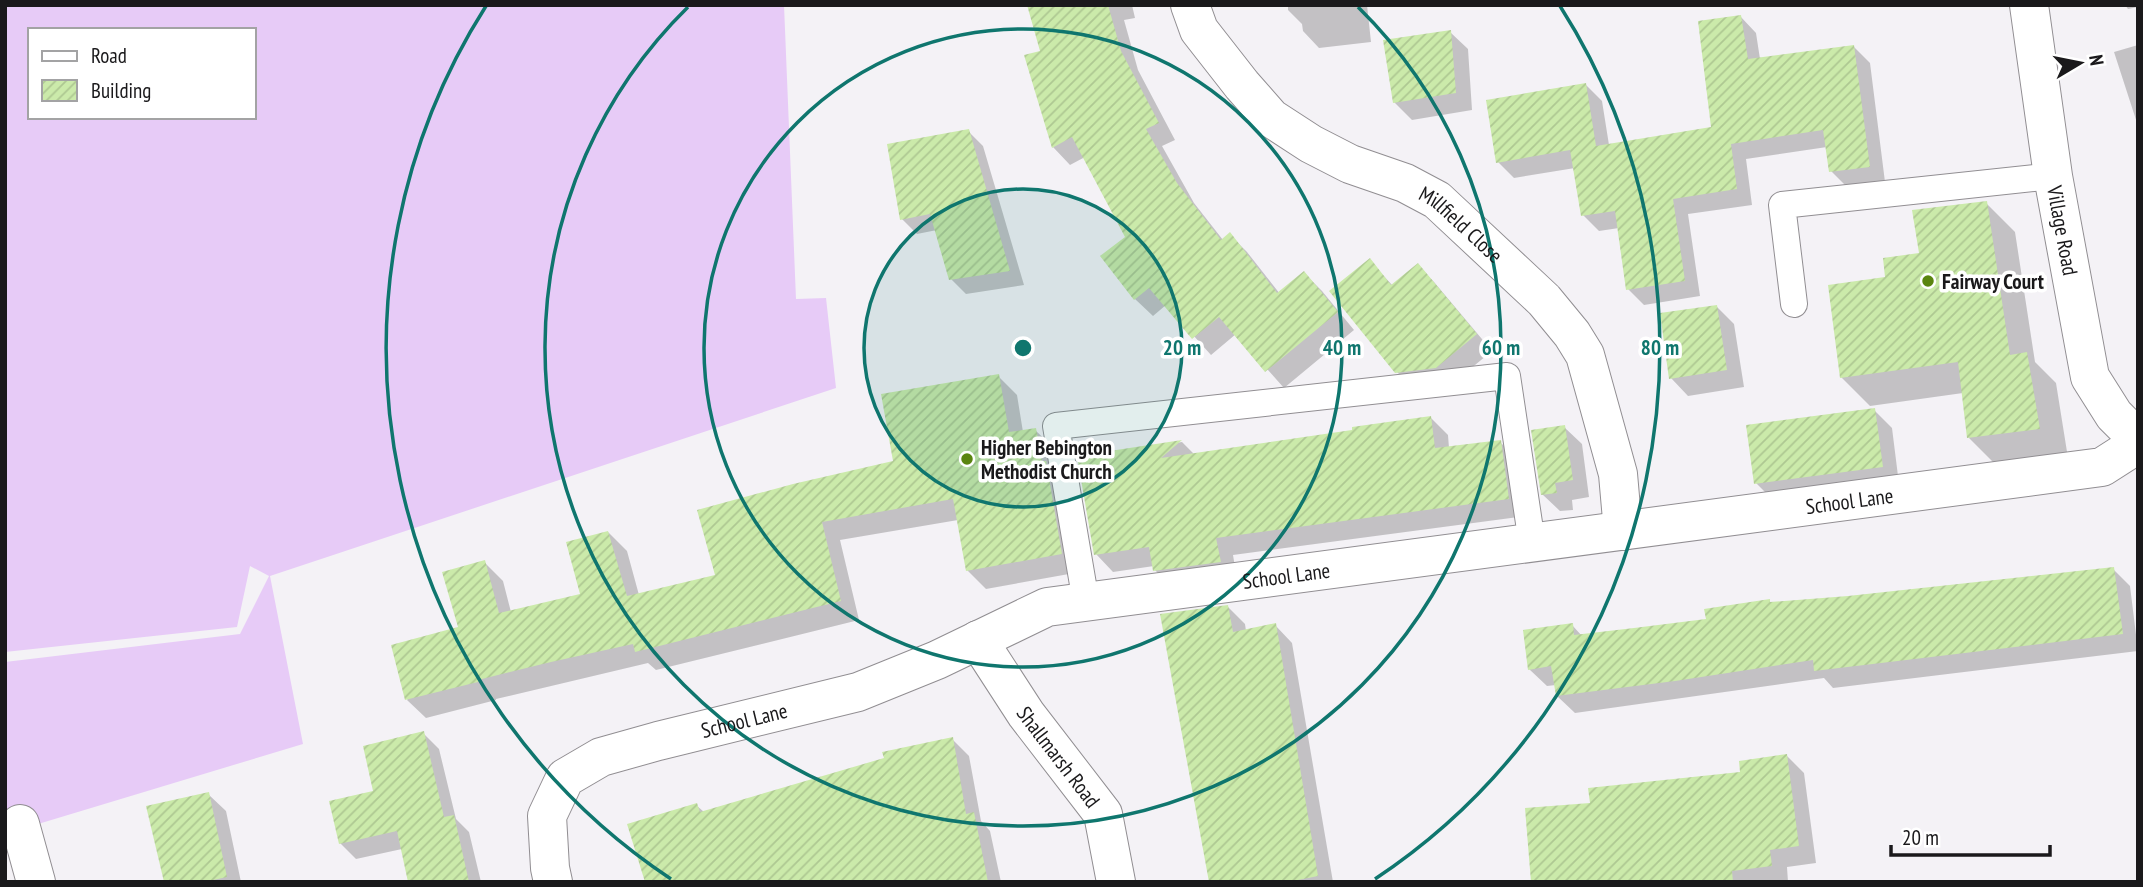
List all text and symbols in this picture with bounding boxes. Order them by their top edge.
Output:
legend [28,28,256,119]
north arrow [2045,28,2115,98]
text: Road [91,42,127,69]
text: N [2084,53,2109,67]
text: Building [91,77,151,104]
street label: Millfield Close [1415,180,1509,268]
street label: Village Road [2041,182,2084,277]
place label: Fairway Court [1942,268,2044,295]
marker: Fairway Court [1920,273,1936,289]
text: 20 m [1163,334,1201,361]
text: 40 m [1323,334,1361,361]
text: 60 m [1482,334,1520,361]
text: 80 m [1641,334,1679,361]
centre of rings [1011,336,1035,360]
place label: Higher Bebington Methodist Church [981,434,1112,485]
marker: Higher Bebington Methodist Church [959,451,975,467]
street label: School Lane [1804,481,1895,520]
street label: School Lane [1241,556,1332,594]
street label: School Lane [698,696,790,743]
street label: Shallmarsh Road [1011,701,1106,813]
scale bar [1891,814,2050,858]
text: 20 m [1902,824,1939,851]

